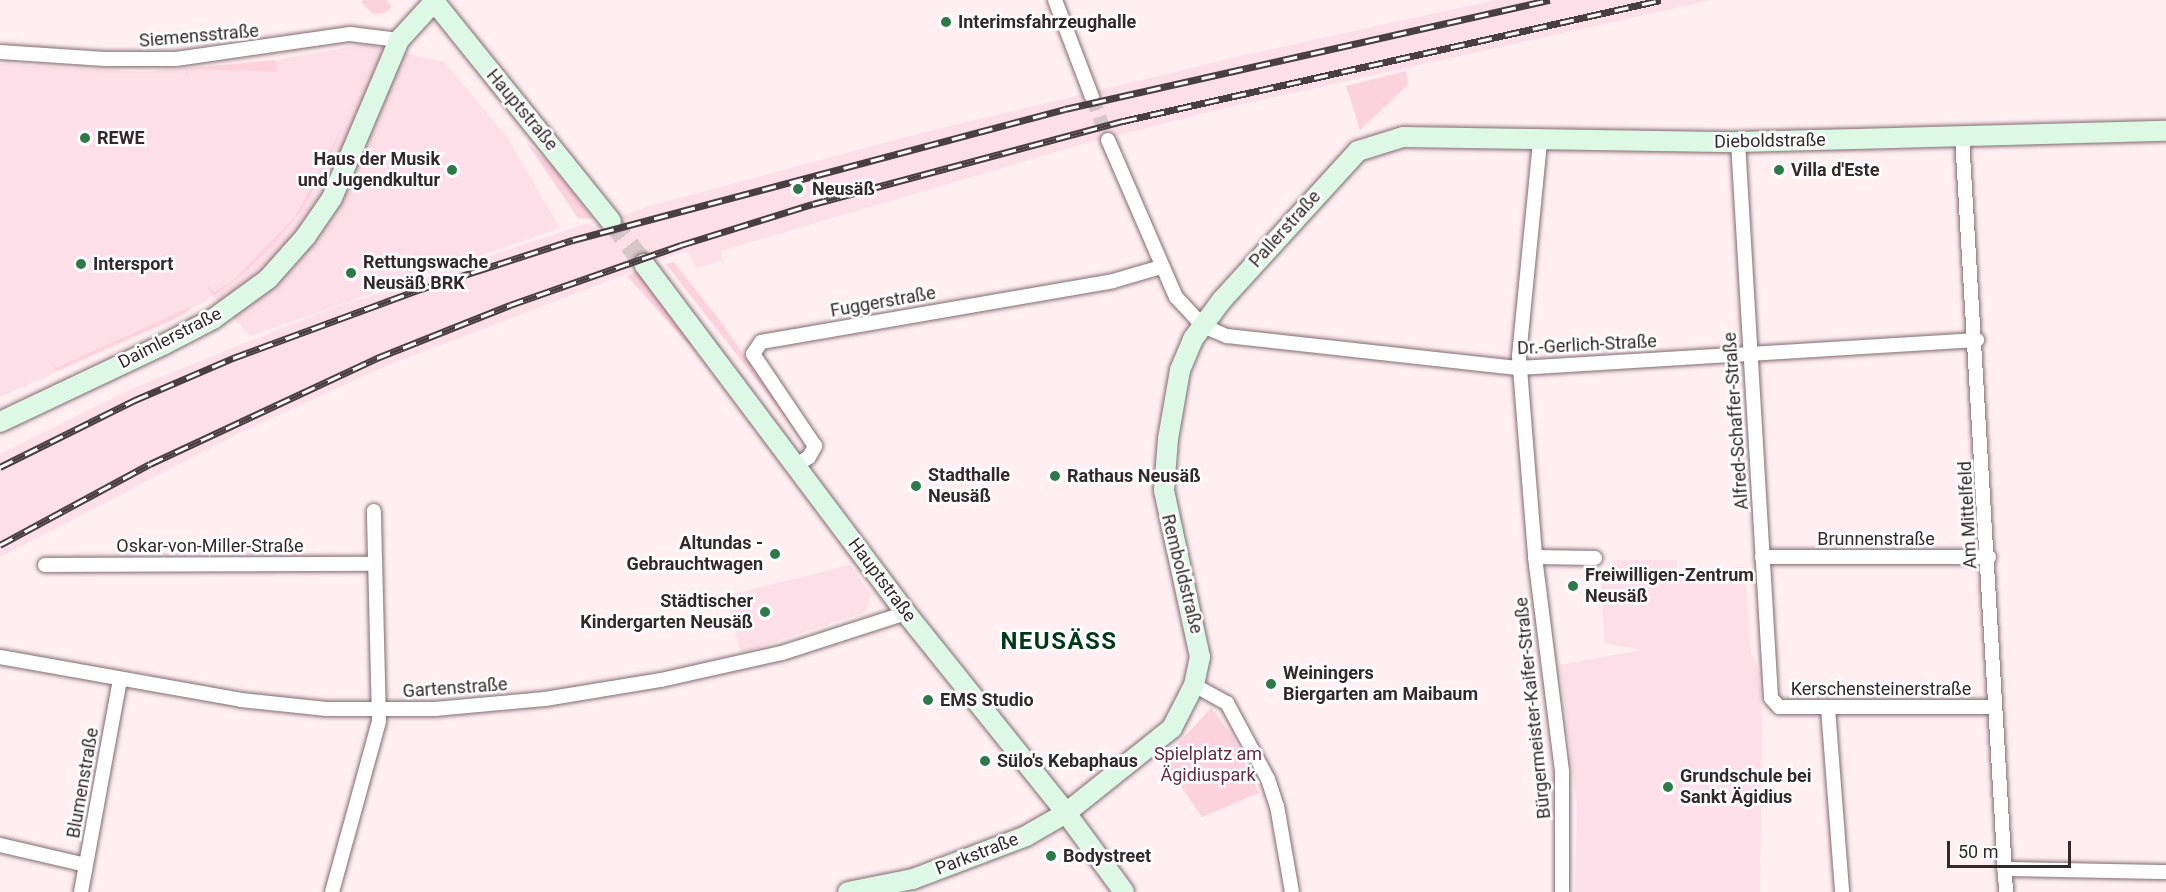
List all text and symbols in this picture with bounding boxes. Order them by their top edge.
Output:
place label: Interimsfahrzeughalle [958,11,1136,33]
marker: Interimsfahrzeughalle [939,15,953,29]
street label: Siemensstraße [138,20,260,52]
street label: Hauptstraße [482,65,562,155]
place label: REWE [97,127,145,149]
street label: Dieboldstraße [1714,129,1826,153]
marker: REWE [78,131,92,145]
place label: Haus der Musik und Jugendkultur [298,149,440,192]
place label: Villa d'Este [1791,159,1879,181]
marker: Haus der Musik und Jugendkultur [445,163,459,177]
marker: Villa d'Este [1772,163,1786,177]
place label: Neusäß [812,178,875,200]
marker: Neusäß [789,180,807,198]
street label: Pallerstraße [1245,186,1325,272]
place label: Rettungswache Neusäß BRK [363,252,488,294]
place label: Intersport [93,253,173,275]
marker: Intersport [74,257,88,271]
marker: Rettungswache Neusäß BRK [344,266,358,280]
street label: Fuggerstraße [829,282,937,322]
street label: Daimlerstraße [115,303,225,373]
street label: Dr.-Gerlich-Straße [1517,331,1657,359]
street label: Alfred-Schaffer-Straße [1719,331,1753,511]
street label: Am Mittelfeld [1954,461,1982,569]
place label: Stadthalle Neusäß [928,465,1010,508]
place label: Rathaus Neusäß [1067,465,1201,487]
marker: Rathaus Neusäß [1048,469,1062,483]
marker: Stadthalle Neusäß [909,479,923,493]
street label: Remboldstraße [1157,512,1207,636]
street label: Brunnenstraße [1817,528,1935,550]
place label: Altundas - Gebrauchtwagen [626,533,763,576]
street label: Hauptstraße [843,534,921,626]
street label: Oskar-von-Miller-Straße [116,535,304,557]
marker: Altundas - Gebrauchtwagen [768,547,782,561]
place label: Freiwilligen-Zentrum Neusäß [1585,565,1754,608]
marker: Freiwilligen-Zentrum Neusäß [1566,579,1580,593]
place label: Städtischer Kindergarten Neusäß [580,591,753,634]
street label: Bürgermeister-Kaifer-Straße [1511,596,1555,820]
marker: Städtischer Kindergarten Neusäß [758,605,772,619]
district label: NEUSÄSS [1000,628,1118,656]
place label: Weiningers Biergarten am Maibaum [1283,663,1478,706]
street label: Gartenstraße [402,674,508,702]
marker: Weiningers Biergarten am Maibaum [1264,677,1278,691]
street label: Kerschensteinerstraße [1791,678,1971,700]
place label: EMS Studio [940,689,1034,711]
marker: EMS Studio [921,693,935,707]
street label: Blumenstraße [63,726,103,840]
park label: Spielplatz am Ägidiuspark [1154,744,1262,786]
place label: Sülo's Kebaphaus [997,750,1138,772]
marker: Sülo's Kebaphaus [978,754,992,768]
place label: Grundschule bei Sankt Ägidius [1680,766,1812,808]
marker: Grundschule bei Sankt Ägidius [1661,780,1675,794]
street label: Parkstraße [932,828,1022,880]
scale bar [1950,829,2074,867]
text: 50 m [1958,841,1998,862]
place label: Bodystreet [1063,845,1151,867]
marker: Bodystreet [1044,849,1058,863]

